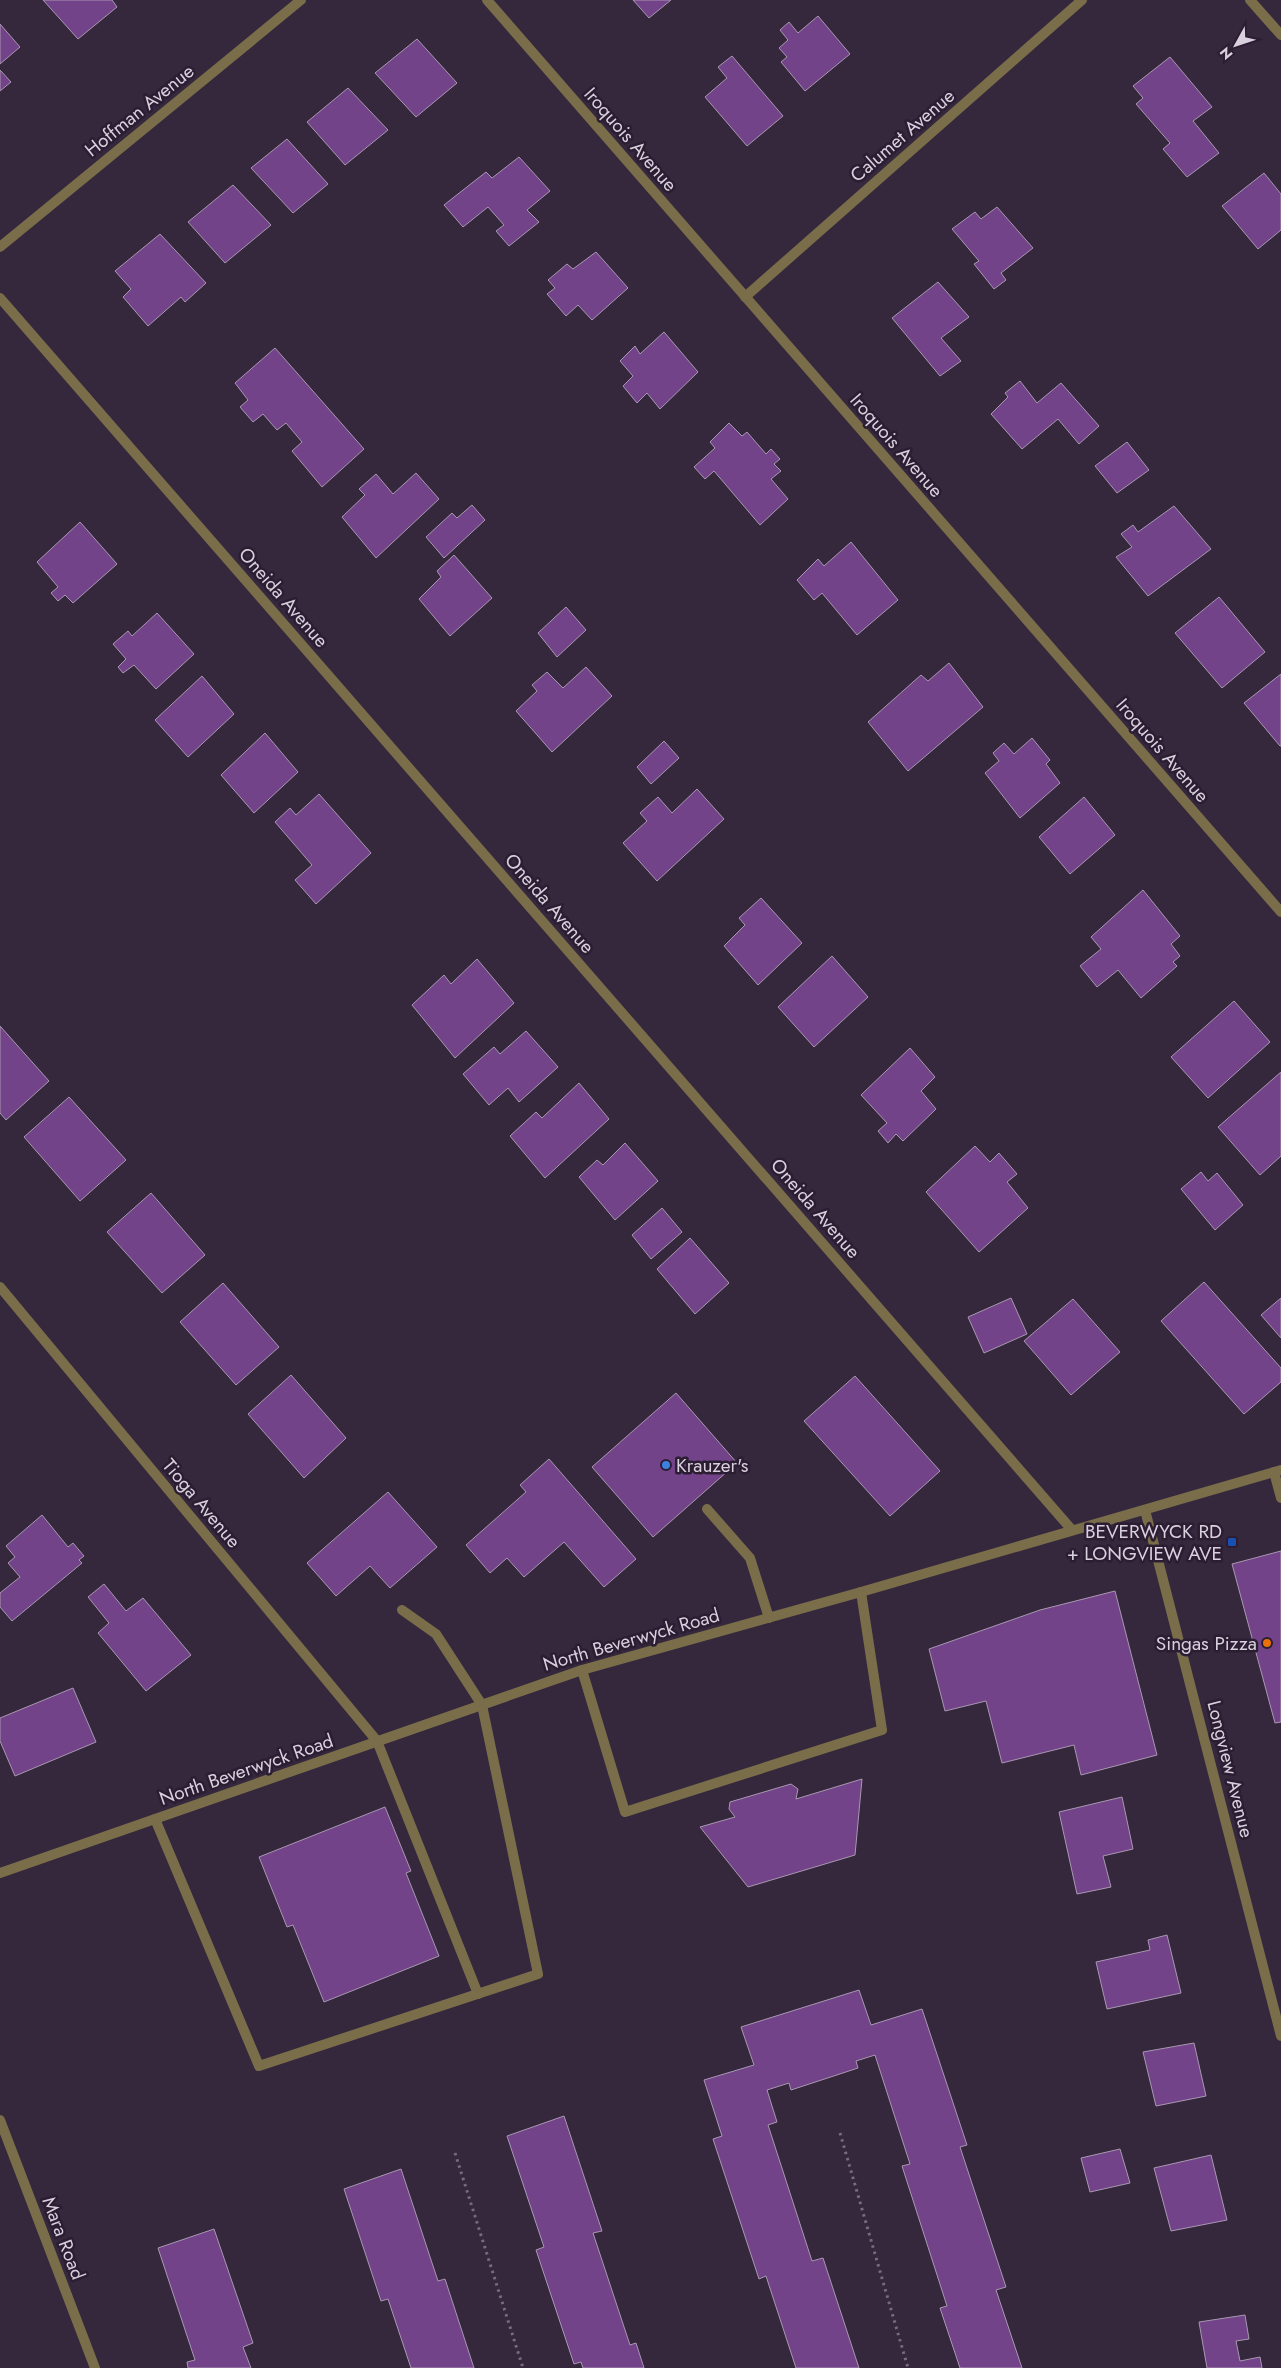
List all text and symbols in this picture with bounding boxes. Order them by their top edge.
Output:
north arrow [1211,20,1261,70]
text: N [1215,43,1237,64]
street label: Hoffman Avenue [79,58,200,163]
street label: Iroquois Avenue [578,81,684,197]
street label: Calumet Avenue [844,82,961,188]
street label: Iroquois Avenue [844,387,950,503]
street label: Oneida Avenue [233,541,335,653]
street label: Iroquois Avenue [1110,692,1216,808]
street label: Oneida Avenue [499,847,601,959]
street label: Oneida Avenue [765,1152,867,1264]
place label: Krauzer's [676,1452,749,1479]
street label: Tioga Avenue [156,1453,247,1554]
marker: Krauzer's [660,1459,672,1471]
place label: BEVERWYCK RD + LONGVIEW AVE [1067,1518,1222,1567]
marker: BEVERWYCK RD + LONGVIEW AVE [1226,1536,1238,1548]
street label: North Beverwyck Road [540,1601,723,1678]
place label: Singas Pizza [1156,1630,1257,1657]
marker: Singas Pizza [1261,1637,1273,1649]
street label: Longview Avenue [1200,1698,1261,1841]
street label: North Beverwyck Road [155,1727,337,1812]
street label: Mara Road [35,2193,92,2284]

